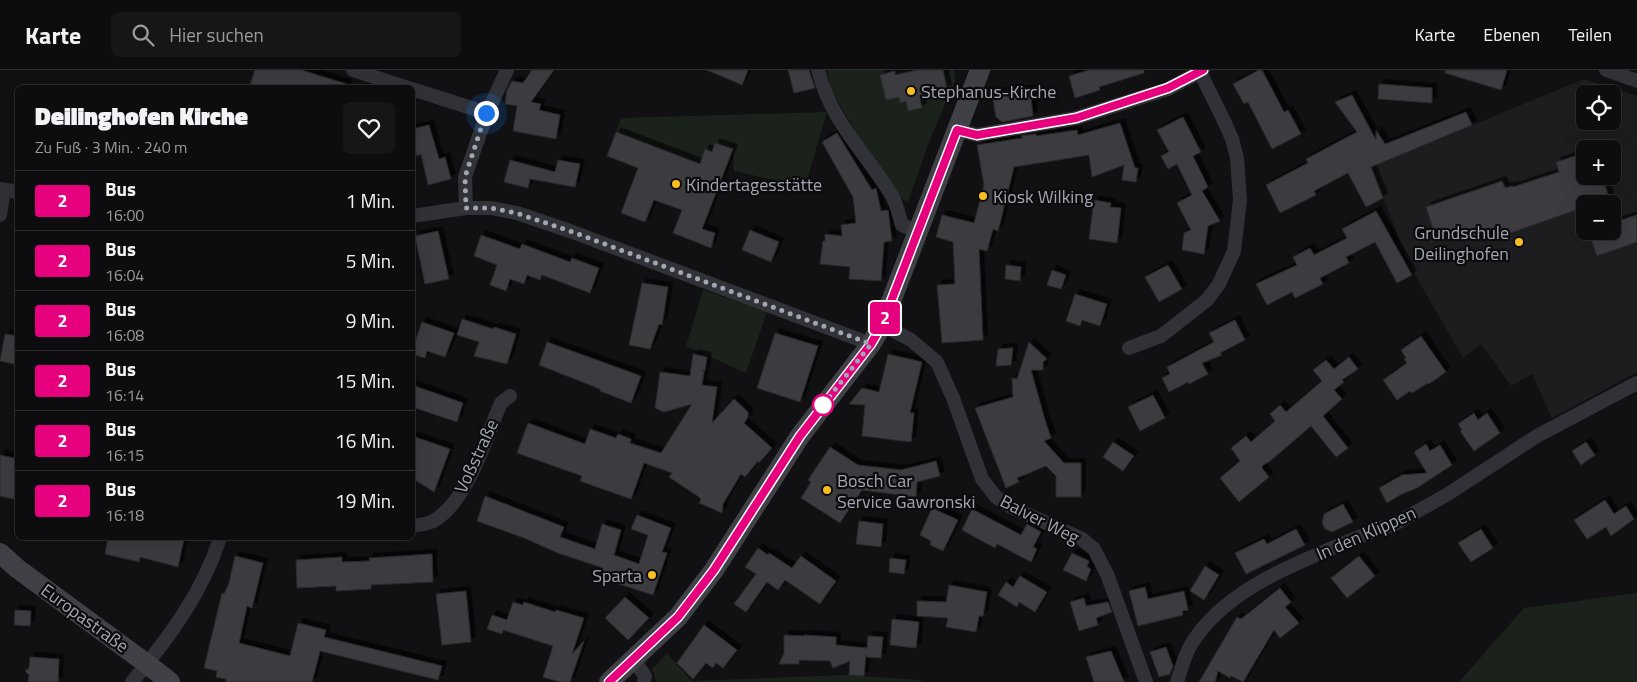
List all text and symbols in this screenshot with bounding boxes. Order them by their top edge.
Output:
search box [111,12,461,57]
text: Karte [25,17,81,53]
text: Hier suchen [169,20,264,49]
icon: search [129,21,157,49]
text: Karte [1414,21,1455,48]
text: Ebenen [1483,21,1540,48]
text: Teilen [1568,21,1612,48]
place label: Stephanus-Kirche [921,78,1056,105]
marker: Stephanus-Kirche [905,85,917,97]
map controls [1576,85,1621,240]
button: locate [1576,85,1621,130]
text: Deilinghofen Kirche [35,98,248,134]
your location [474,101,499,126]
button: heart [343,102,395,154]
text: Zu Fuß · 3 Min. · 240 m [35,135,188,159]
button: + [1576,140,1621,185]
place label: Kindertagesstätte [686,171,822,198]
text: Bus [105,174,136,203]
marker: Kindertagesstätte [670,178,682,190]
place label: Kiosk Wilking [993,183,1093,210]
text: 1 Min. [346,186,395,215]
text: 2 [57,187,68,214]
marker: Kiosk Wilking [977,190,989,202]
button: − [1576,195,1621,240]
text: 16:00 [105,203,144,227]
place label: Grundschule Deilinghofen [1414,219,1509,267]
text: Bus [105,234,136,263]
marker: Grundschule Deilinghofen [1513,236,1525,248]
text: 5 Min. [346,246,395,275]
text: 2 [57,247,68,274]
text: 16:04 [105,263,144,287]
text: Bus [105,294,136,323]
line badge: 2 [869,302,901,334]
text: 2 [880,304,890,331]
text: 9 Min. [346,306,395,335]
text: 2 [57,307,68,334]
text: 16:08 [105,323,144,347]
text: Bus [105,354,136,383]
text: 15 Min. [335,366,395,395]
text: 2 [57,367,68,394]
text: 16:14 [105,383,144,407]
unlabelled marker [812,394,834,416]
text: Bus [105,414,136,443]
street label: Voßstraße [447,414,505,498]
text: 16 Min. [335,426,395,455]
text: 2 [57,427,68,454]
text: 16:15 [105,443,144,467]
place label: Bosch Car Service Gawronski [837,467,975,515]
text: Bus [105,474,136,503]
marker: Bosch Car Service Gawronski [821,484,833,496]
text: 19 Min. [335,486,395,515]
text: 2 [57,487,68,514]
street label: Balver Weg [996,487,1084,551]
street label: In den Klippen [1312,499,1420,567]
text: 16:18 [105,503,144,527]
place label: Sparta [592,562,642,589]
marker: Sparta [646,569,658,581]
street label: Europastraße [35,577,135,659]

